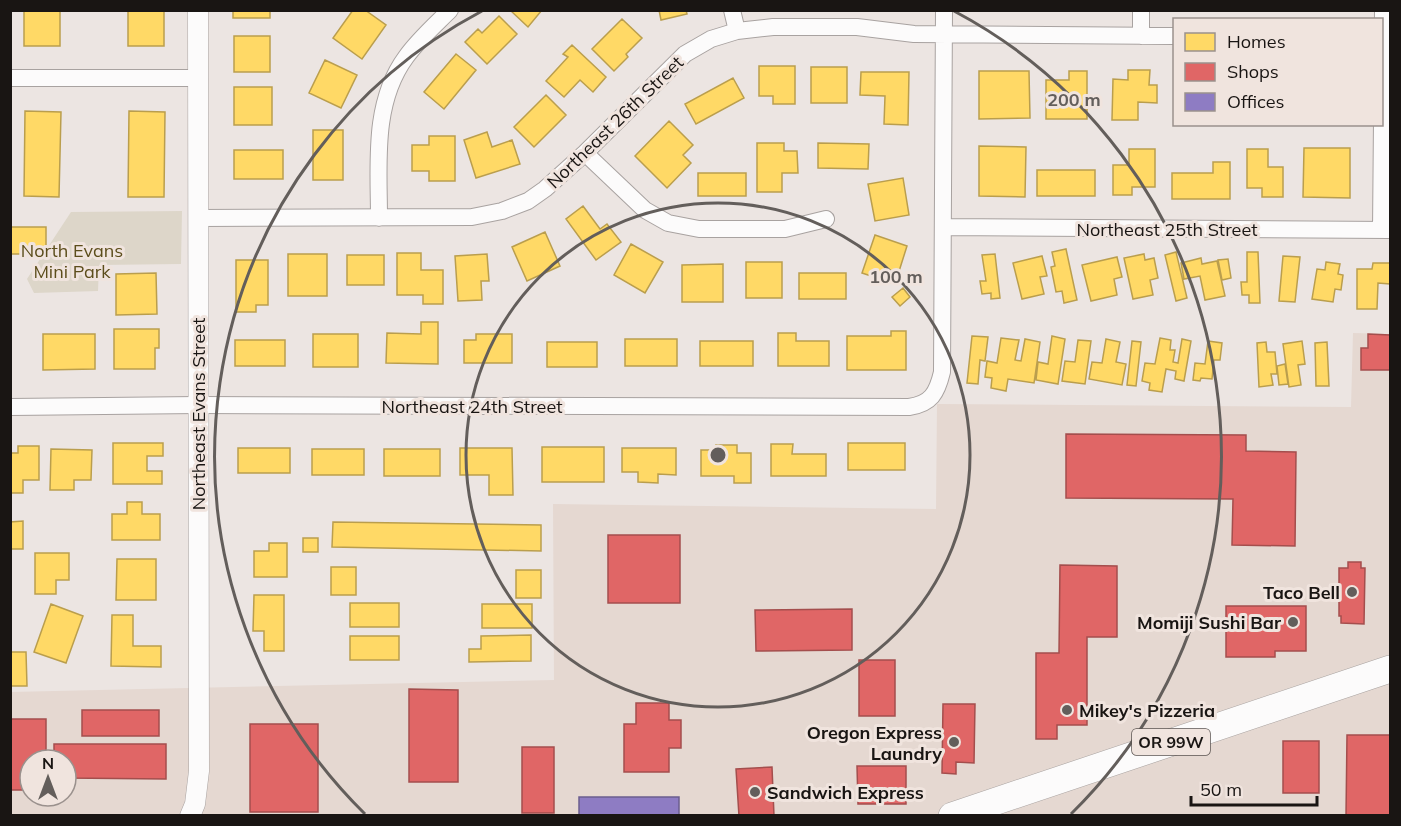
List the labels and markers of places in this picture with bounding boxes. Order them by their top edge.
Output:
centre of rings [708,445,728,465]
place label: Taco Bell [1263,581,1340,604]
marker: Taco Bell [1345,585,1359,599]
place label: Momiji Sushi Bar [1137,611,1282,634]
marker: Momiji Sushi Bar [1286,615,1300,629]
place label: Mikey's Pizzeria [1079,699,1215,722]
marker: Mikey's Pizzeria [1060,703,1074,717]
place label: Oregon Express Laundry [807,721,942,765]
marker: Oregon Express Laundry [947,735,961,749]
place label: Sandwich Express [767,781,924,804]
marker: Sandwich Express [748,785,762,799]

